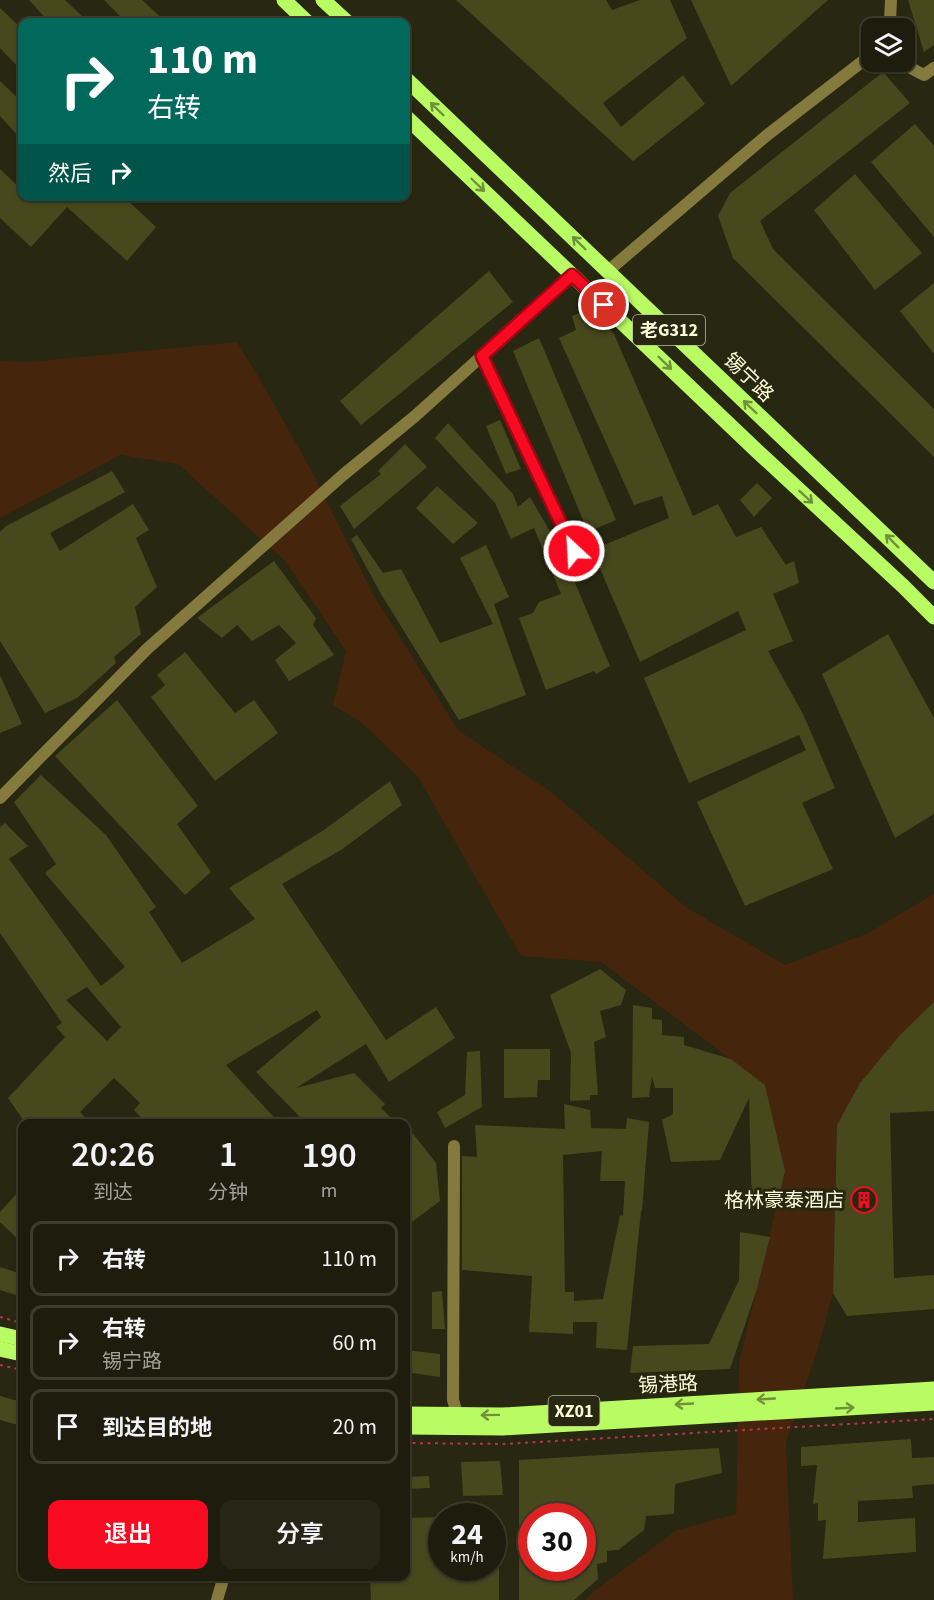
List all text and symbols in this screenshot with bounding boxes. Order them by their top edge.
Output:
map controls [861,18,915,72]
button: layers [861,18,915,72]
text: 110 m [147,30,258,90]
icon: right [48,42,126,120]
text: 右转 [147,89,201,128]
one-way arrow [430,102,445,116]
icon: right [104,156,137,189]
text: 然后 [48,158,92,190]
one-way arrow [470,178,485,192]
one-way arrow [571,236,586,251]
pin [578,279,629,330]
icon: arrive [587,288,620,321]
road number: 老G312 [633,315,705,345]
street label: 锡宁路 [717,347,780,409]
one-way arrow [657,356,672,370]
one-way arrow [743,400,758,414]
one-way arrow [799,490,814,504]
position arrow [542,519,606,583]
one-way arrow [885,533,900,548]
text: 20:26 [71,1129,155,1180]
text: 1 [219,1129,237,1180]
text: 190 [301,1130,357,1181]
text: m [321,1177,337,1205]
text: 到达 [93,1179,133,1207]
text: 分钟 [208,1179,248,1207]
building icon: 格林豪泰酒店 [849,1185,879,1215]
place label: 格林豪泰酒店 [724,1187,844,1215]
icon: right [51,1242,84,1275]
text: 110 m [322,1243,377,1275]
text: 右转 [102,1244,146,1276]
text: 右转 [102,1313,146,1345]
icon: right [51,1326,84,1359]
text: 60 m [332,1327,377,1359]
text: 锡宁路 [102,1348,162,1376]
street label: 锡港路 [637,1369,699,1401]
one-way arrow [757,1394,777,1405]
road number: XZ01 [548,1396,600,1426]
one-way arrow [675,1399,695,1410]
one-way arrow [835,1402,855,1413]
one-way arrow [480,1409,500,1421]
icon: arrive [51,1410,84,1443]
text: 20 m [332,1411,377,1443]
text: 到达目的地 [102,1412,212,1444]
button: 退出 [48,1500,208,1569]
button: 分享 [220,1500,380,1569]
speed limit sign: 30 [518,1503,596,1581]
text: 24 [451,1513,483,1556]
text: km/h [450,1547,484,1568]

